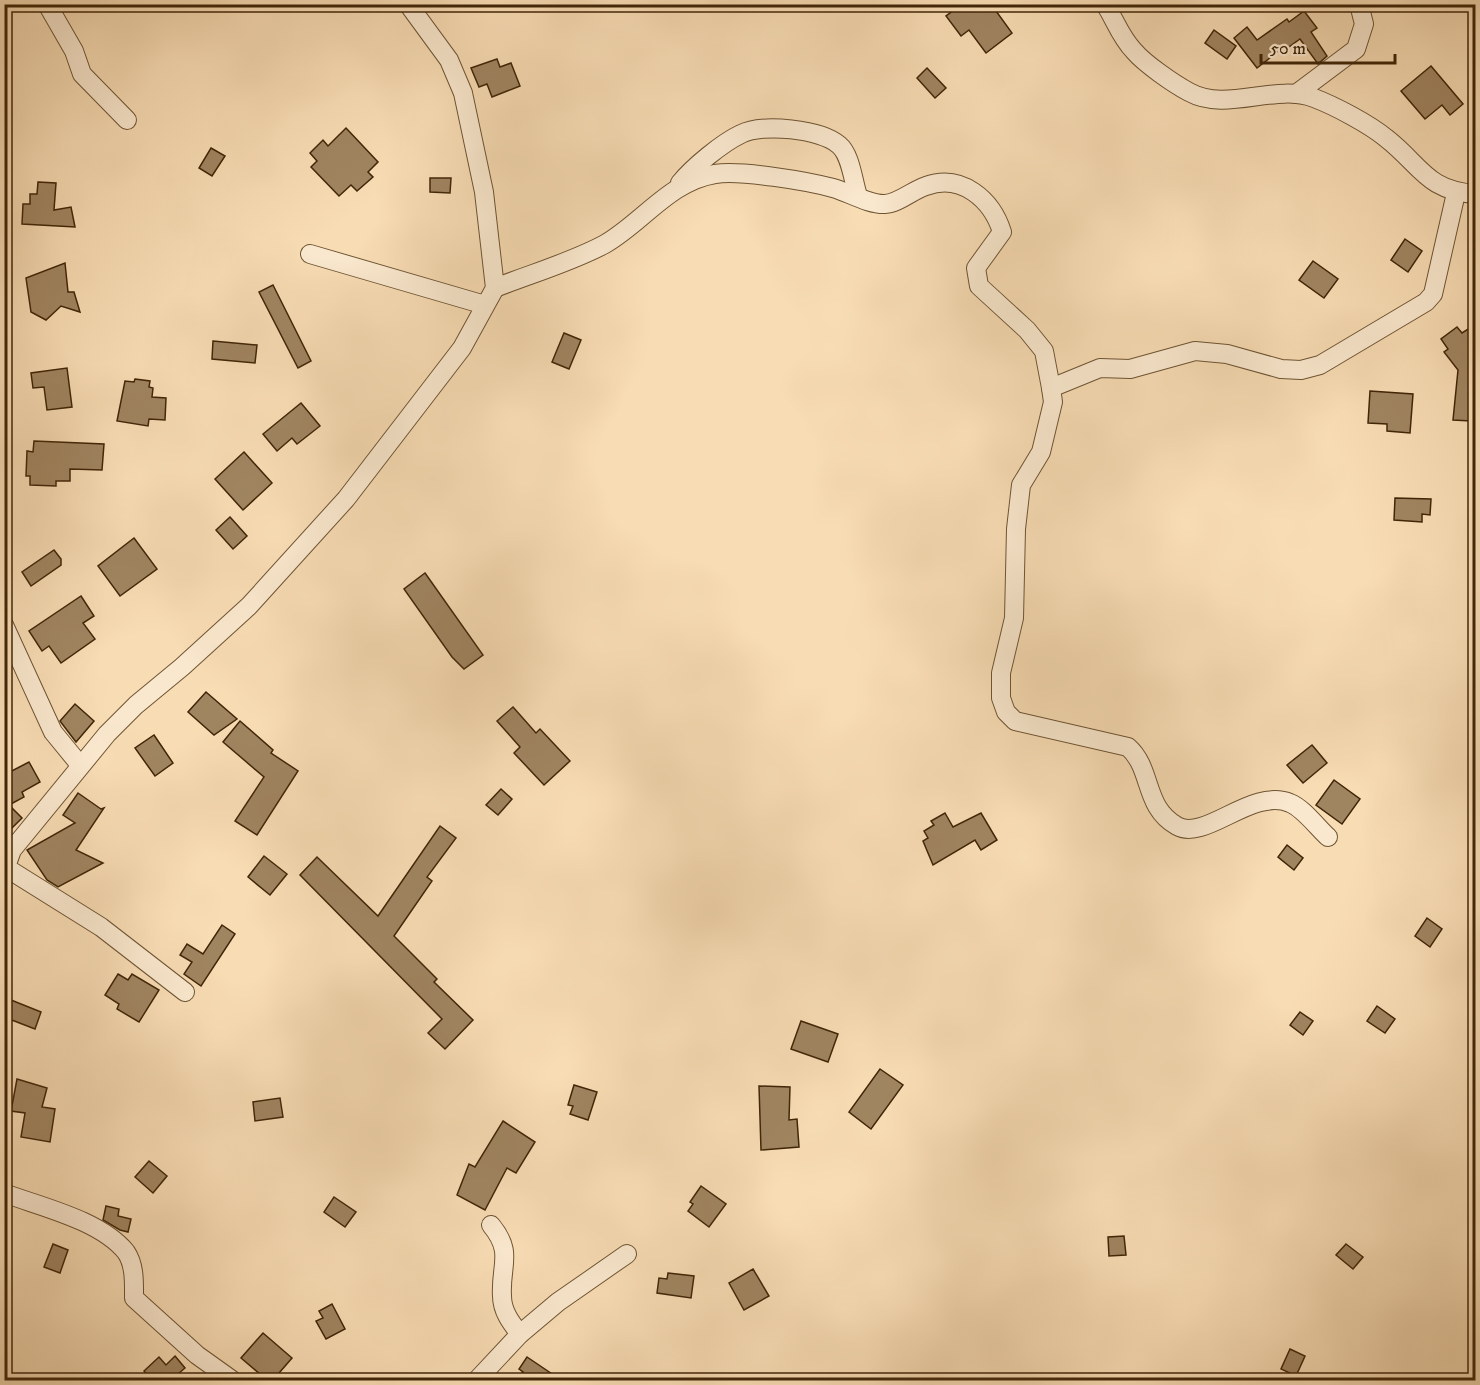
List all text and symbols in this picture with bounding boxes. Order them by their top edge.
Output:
scale bar [1261,27,1394,65]
text: 50 m [1270,38,1306,60]

